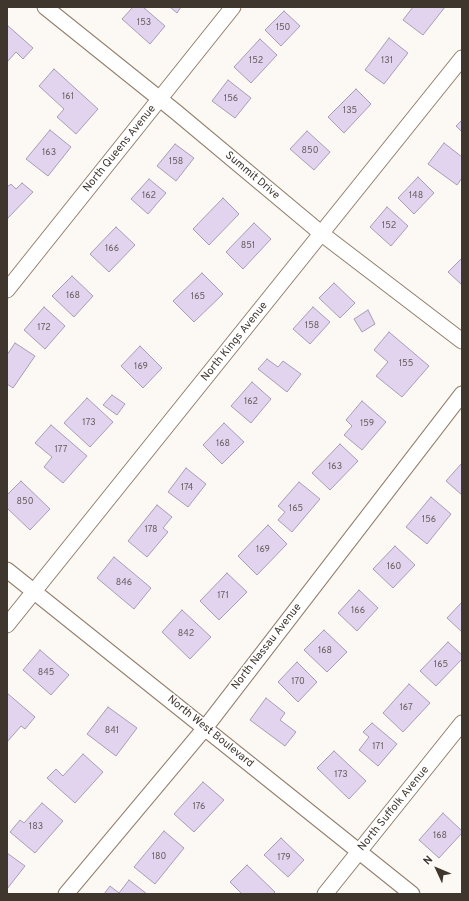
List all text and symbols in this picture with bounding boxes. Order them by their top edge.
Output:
house number: 153 [137,18,151,28]
house number: 150 [276,23,290,33]
house number: 152 [249,56,263,66]
house number: 131 [381,56,393,66]
house number: 161 [62,92,74,102]
house number: 156 [224,94,238,104]
street label: North Queens Avenue [81,103,159,195]
house number: 135 [343,106,357,116]
house number: 850 [302,146,318,156]
house number: 163 [42,148,56,158]
street label: Summit Drive [222,149,282,203]
house number: 158 [169,157,183,167]
house number: 162 [142,191,156,201]
house number: 148 [409,191,423,201]
house number: 152 [382,221,396,231]
house number: 851 [241,241,255,251]
house number: 166 [105,244,119,254]
house number: 168 [66,291,80,301]
house number: 165 [191,292,205,302]
street label: North Kings Avenue [199,300,271,384]
house number: 158 [305,321,319,331]
house number: 172 [37,323,51,333]
house number: 155 [399,359,413,369]
house number: 169 [134,362,148,372]
house number: 162 [244,397,258,407]
house number: 173 [82,418,96,428]
house number: 159 [360,419,374,429]
house number: 168 [216,439,230,449]
house number: 177 [54,445,68,455]
house number: 163 [328,462,342,472]
house number: 174 [181,483,193,493]
house number: 850 [17,497,33,507]
house number: 165 [289,504,303,514]
house number: 156 [422,515,436,525]
house number: 178 [144,525,158,535]
house number: 169 [256,545,270,555]
house number: 160 [387,562,401,572]
house number: 846 [116,578,132,588]
house number: 171 [217,591,229,601]
street label: North Nassau Avenue [229,601,305,693]
house number: 166 [351,606,365,616]
house number: 842 [178,629,194,639]
house number: 168 [318,646,332,656]
house number: 165 [434,660,448,670]
house number: 845 [38,668,54,678]
house number: 170 [291,677,305,687]
street label: North West Boulevard [164,693,256,771]
house number: 167 [399,703,413,713]
house number: 841 [105,726,119,736]
house number: 171 [372,742,384,752]
street label: North Suffolk Avenue [356,764,432,854]
house number: 173 [334,770,348,780]
house number: 176 [193,802,205,812]
house number: 183 [29,822,43,832]
house number: 168 [433,831,447,841]
north arrow [417,849,457,889]
house number: 180 [152,852,166,862]
house number: 179 [277,853,291,863]
text: N [421,853,436,868]

